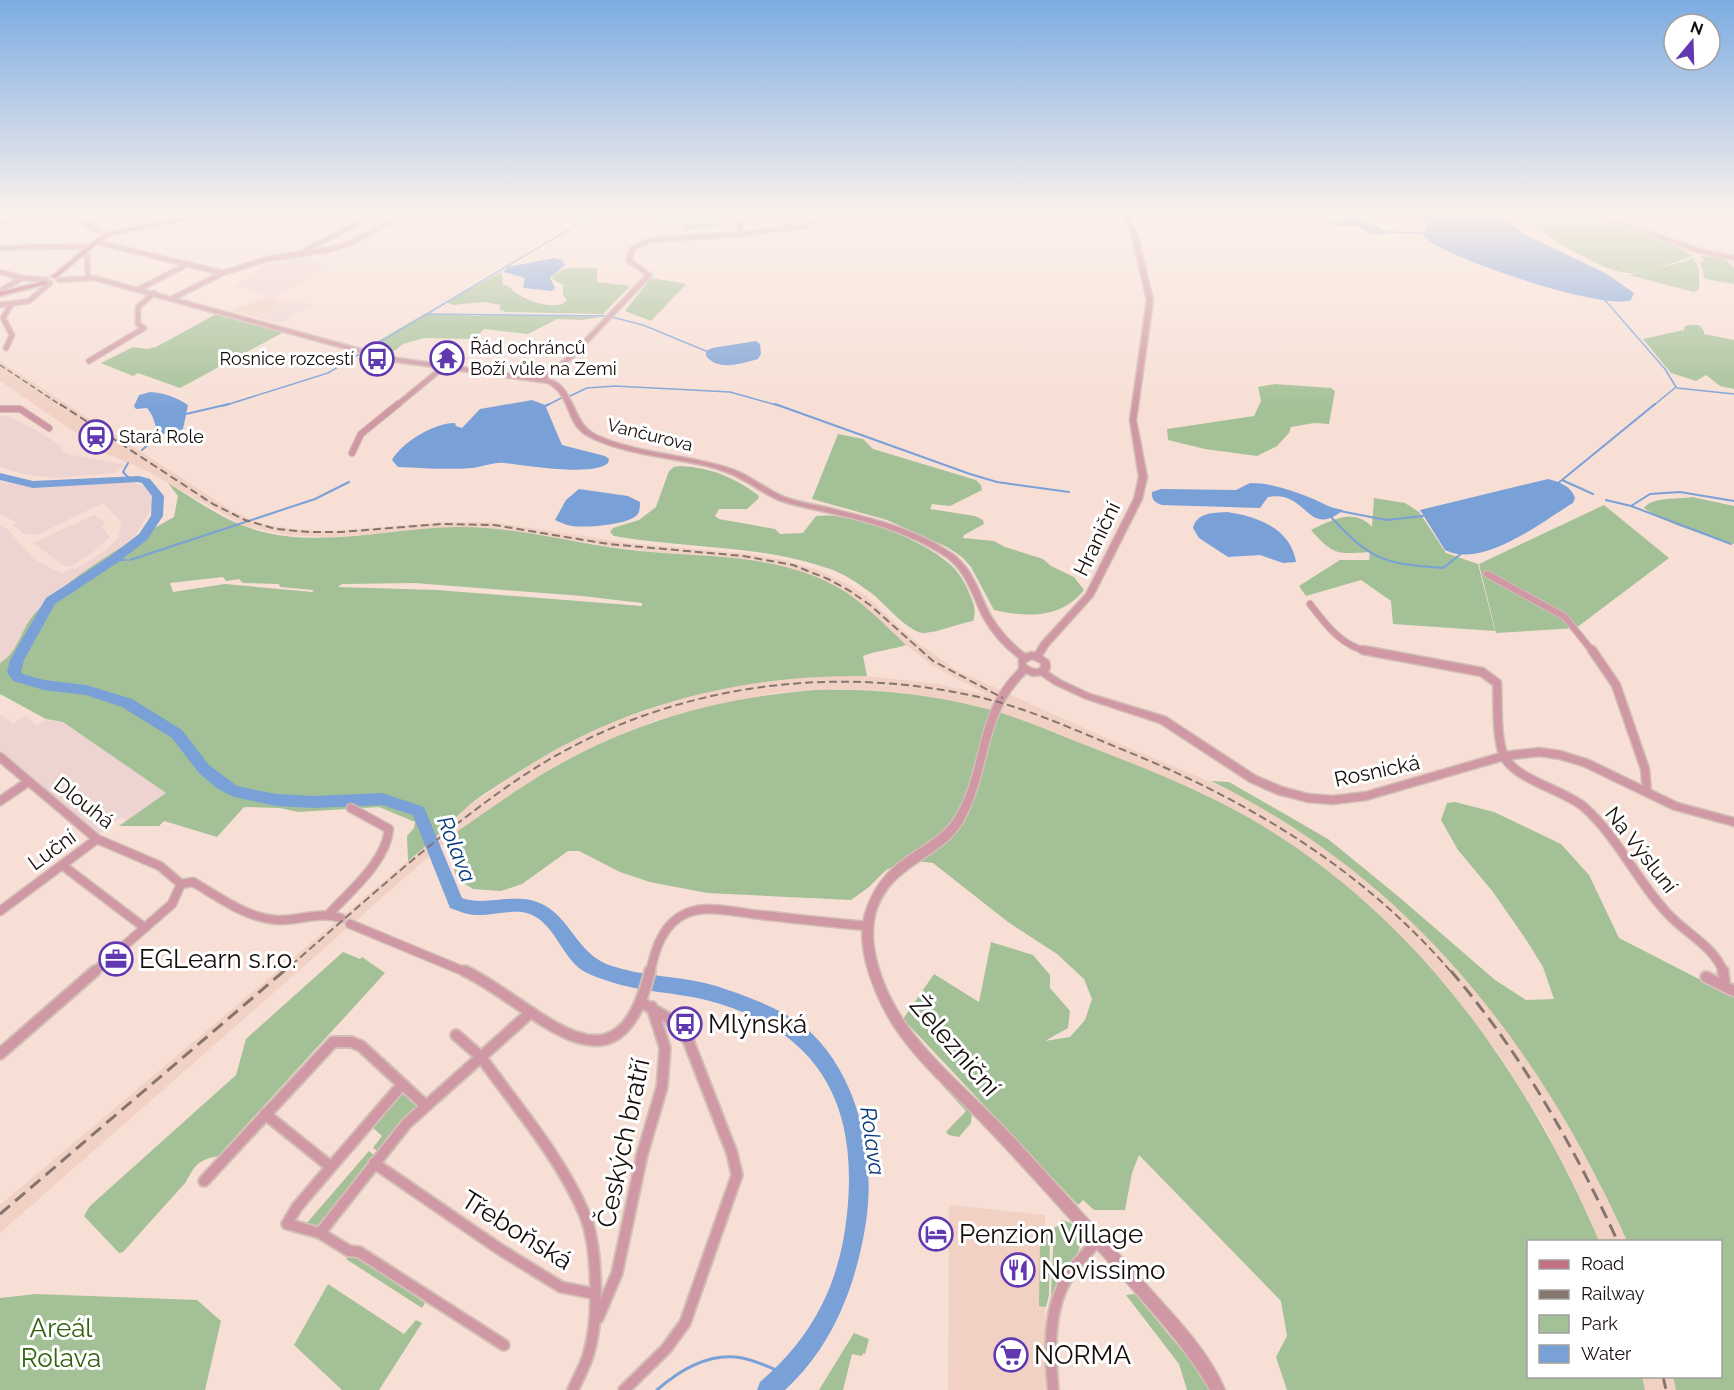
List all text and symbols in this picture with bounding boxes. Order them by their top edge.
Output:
north arrow [1662,12,1722,72]
text: N [1688,17,1706,39]
place label: Řád ochránců Boží vůle na Zemi [470,336,617,379]
temple icon: Řád ochránců Boží vůle na Zemi [429,340,465,376]
bus stop icon: Rosnice rozcestí [359,341,395,377]
place label: Rosnice rozcestí [220,348,354,369]
street label: Vančurova [605,414,695,455]
station icon: Stará Role [78,419,114,455]
place label: Stará Role [119,426,204,447]
street label: Hraniční [1068,497,1125,580]
street label: Rosnická [1332,749,1422,792]
street label: Dlouhá [49,771,119,834]
street label: Na Výsluní [1600,802,1683,898]
water label: Rolava [432,812,482,886]
street label: Luční [23,824,81,875]
office icon: EGLearn s.r.o. [98,941,134,977]
place label: EGLearn s.r.o. [139,944,297,974]
street label: Železniční [904,989,1007,1102]
bus stop icon: Mlýnská [667,1006,703,1042]
place label: Mlýnská [708,1009,807,1039]
street label: Českých bratří [589,1055,656,1230]
water label: Rolava [855,1105,891,1177]
street label: Třeboňská [456,1184,578,1276]
hotel icon: Penzion Village [918,1216,954,1252]
place label: Penzion Village [959,1219,1143,1249]
legend [1527,1240,1722,1378]
restaurant icon: Novissimo [1000,1252,1036,1288]
text: Road [1581,1253,1624,1274]
place label: Novissimo [1041,1255,1166,1285]
text: Railway [1581,1283,1645,1304]
park label: Areál Rolava [21,1313,101,1373]
text: Park [1581,1313,1618,1334]
supermarket icon: NORMA [993,1337,1029,1373]
place label: NORMA [1034,1340,1131,1370]
text: Water [1581,1343,1632,1364]

